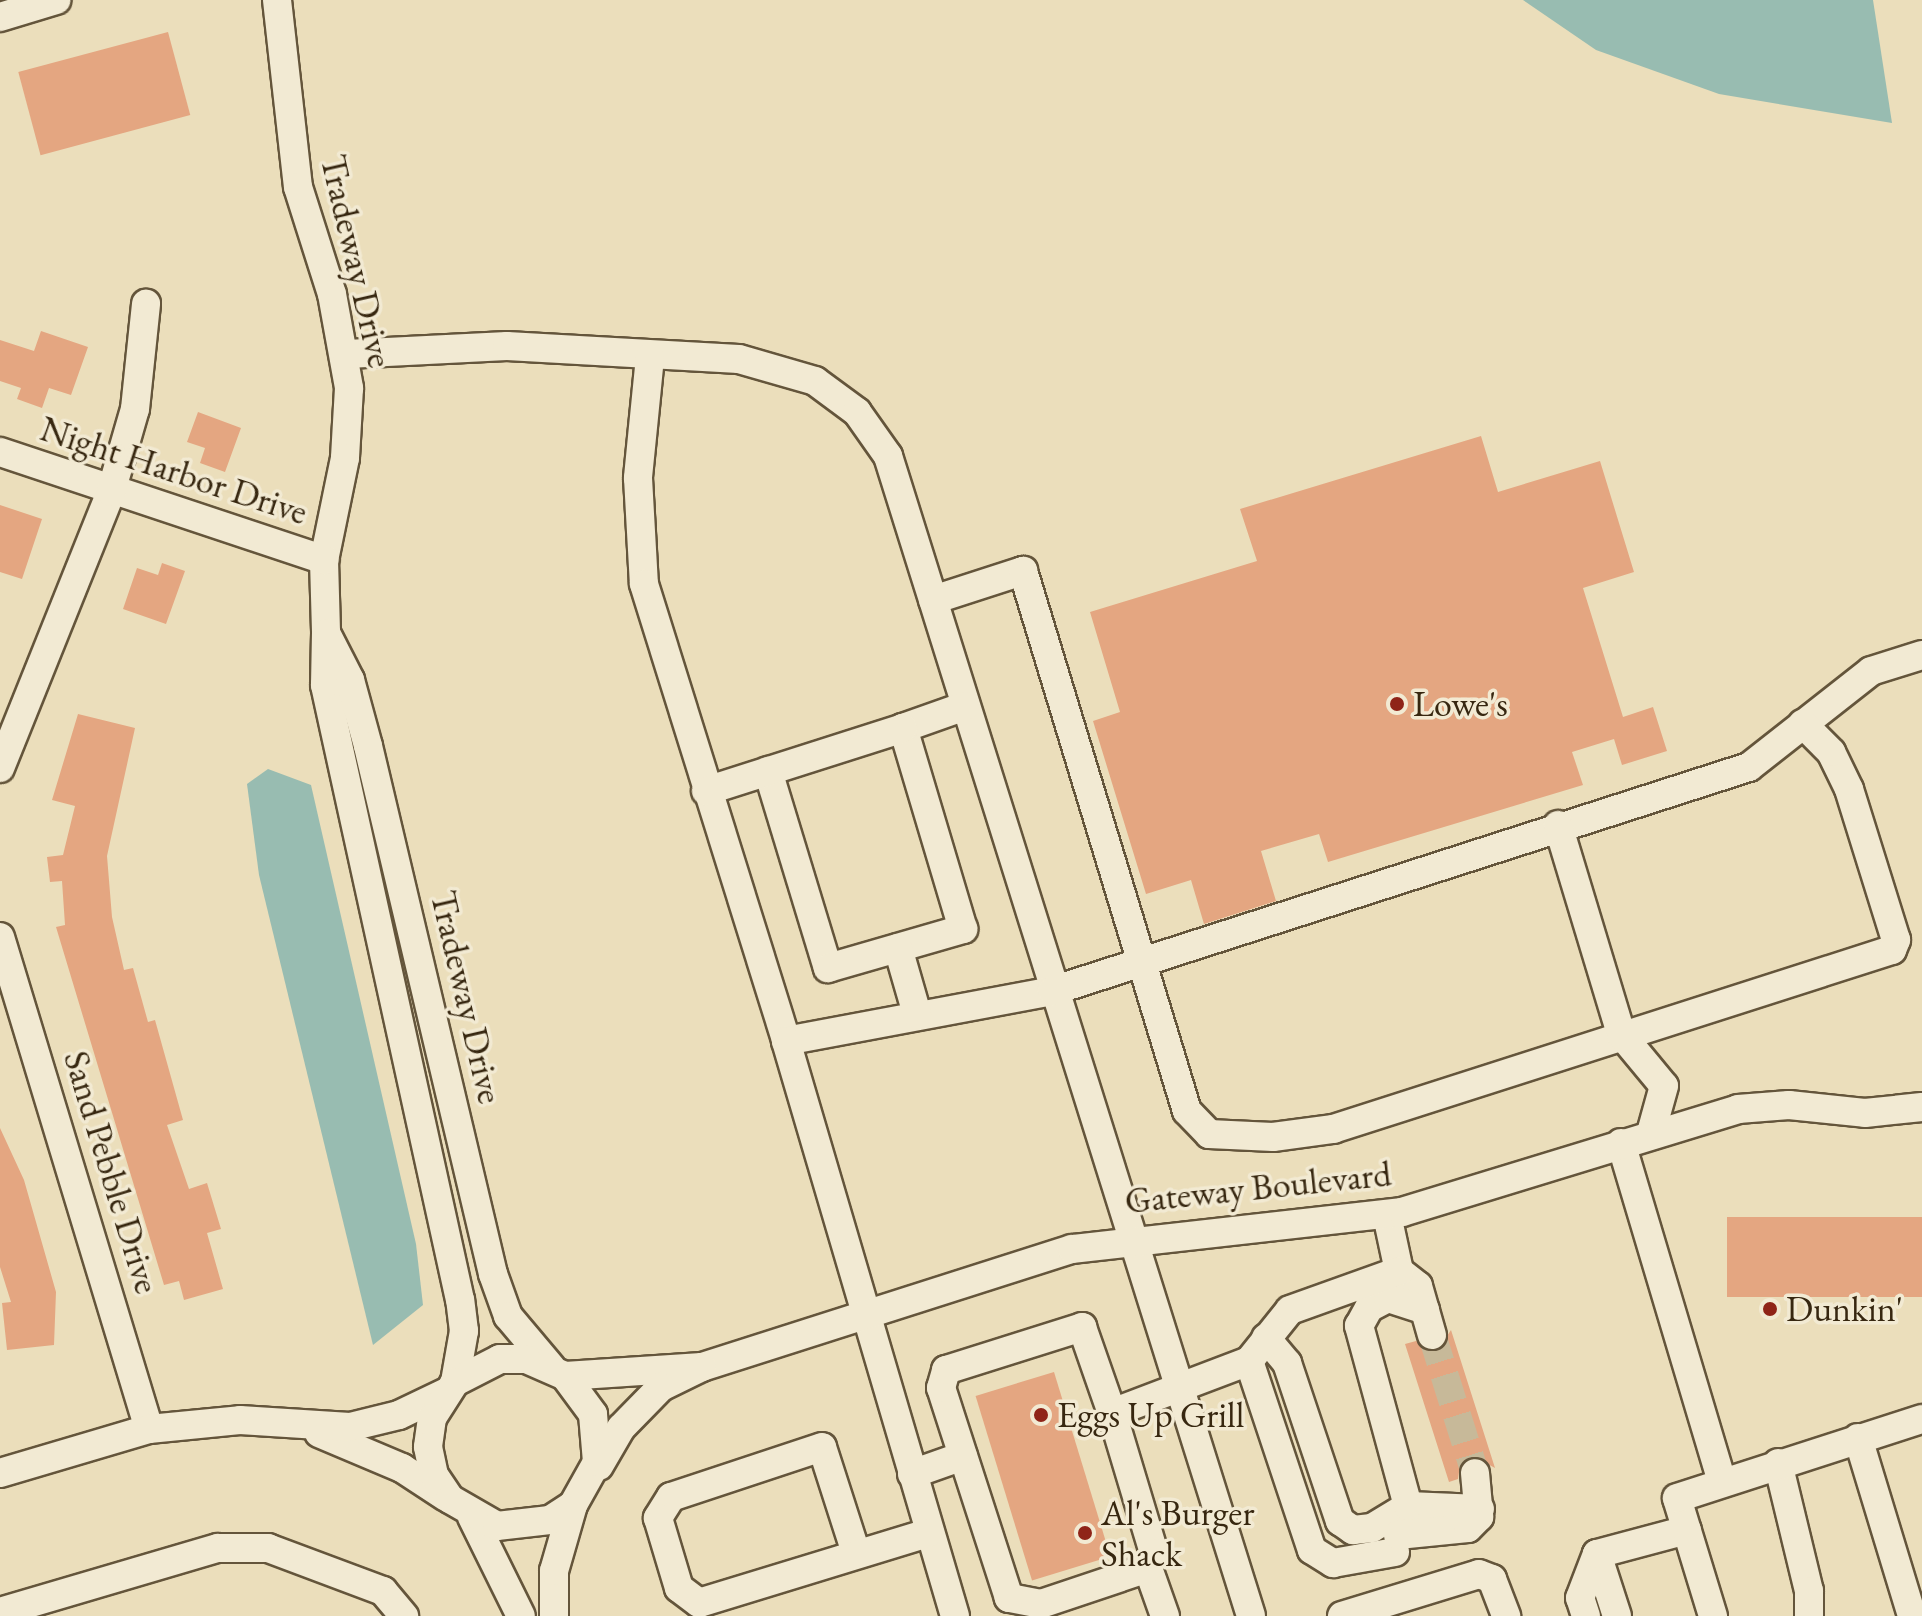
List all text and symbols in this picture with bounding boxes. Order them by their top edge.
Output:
street label: Tradeway Drive [312,150,402,372]
street label: Night Harbor Drive [35,406,313,534]
place label: Lowe's [1413,682,1508,726]
marker: Lowe's [1388,695,1406,713]
street label: Tradeway Drive [422,886,512,1108]
street label: Sand Pebble Drive [55,1046,169,1298]
street label: Gateway Boulevard [1123,1152,1393,1222]
place label: Dunkin' [1786,1287,1903,1331]
marker: Dunkin' [1761,1300,1779,1318]
place label: Eggs Up Grill [1057,1393,1244,1437]
marker: Eggs Up Grill [1032,1406,1050,1424]
place label: Al's Burger Shack [1101,1490,1254,1575]
marker: Al's Burger Shack [1076,1524,1094,1542]

